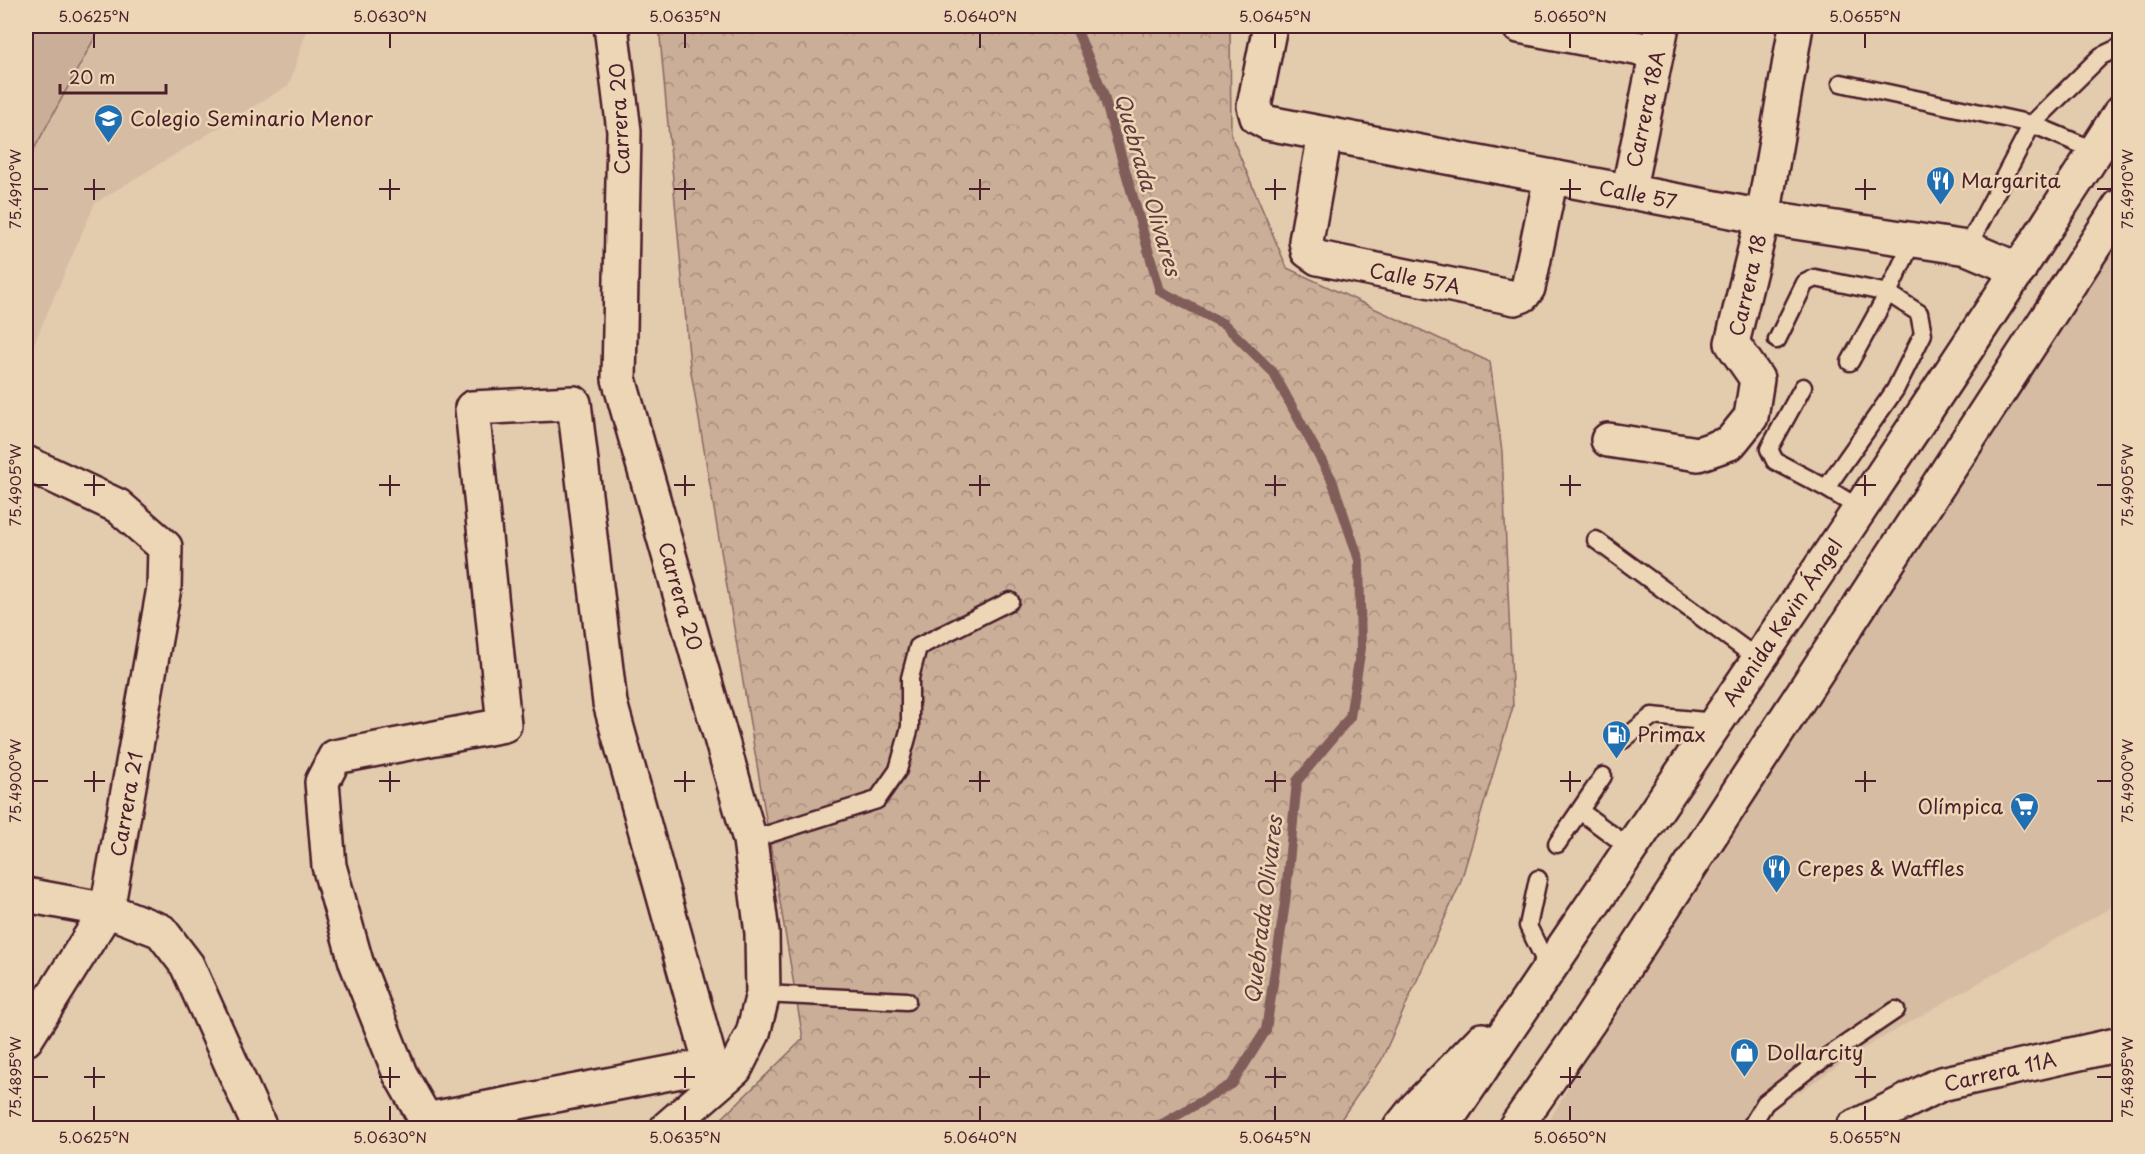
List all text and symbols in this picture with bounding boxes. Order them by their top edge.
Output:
text: 5.0625°N [58,4,130,27]
text: 5.0630°N [353,4,427,27]
text: 5.0635°N [649,4,721,27]
text: 5.0640°N [943,4,1017,27]
text: 5.0645°N [1239,4,1311,27]
text: 5.0650°N [1533,4,1607,27]
text: 5.0655°N [1829,4,1901,27]
street label: Carrera 18A [1618,48,1672,170]
scale bar [60,57,166,95]
street label: Carrera 20 [601,62,637,176]
text: 20 m [69,63,115,90]
water label: Quebrada Olivares [1108,89,1191,282]
school or university icon: Colegio Seminario Menor [93,102,125,144]
place label: Colegio Seminario Menor [130,103,374,133]
text: 75.4910°W [3,149,26,229]
text: 75.4910°W [2115,149,2138,229]
restaurant icon: Margarita [1924,164,1956,206]
place label: Margarita [1961,165,2060,195]
street label: Calle 57 [1596,172,1680,216]
street label: Carrera 18 [1721,231,1773,339]
street label: Calle 57A [1367,255,1463,301]
text: 75.4905°W [3,443,26,527]
text: 75.4905°W [2115,443,2138,527]
street label: Avenida Kevin Ángel [1715,532,1849,712]
street label: Carrera 20 [651,538,711,654]
fuel station icon: Primax [1600,718,1632,760]
place label: Primax [1637,719,1705,749]
text: 75.4900°W [3,738,26,823]
text: 75.4900°W [2115,738,2138,823]
street label: Carrera 21 [102,749,150,859]
supermarket icon: Olímpica [2008,790,2040,832]
place label: Olímpica [1917,791,2003,821]
water label: Quebrada Olivares [1235,812,1290,1006]
restaurant icon: Crepes & Waffles [1760,852,1792,894]
place label: Crepes & Waffles [1797,853,1964,883]
text: 75.4895°W [3,1036,26,1118]
shop icon: Dollarcity [1729,1036,1761,1078]
text: 75.4895°W [2115,1036,2138,1118]
place label: Dollarcity [1766,1037,1863,1067]
street label: Carrera 11A [1941,1044,2059,1098]
text: 5.0625°N [58,1125,130,1148]
text: 5.0630°N [353,1125,427,1148]
text: 5.0635°N [649,1125,721,1148]
text: 5.0640°N [943,1125,1017,1148]
text: 5.0645°N [1239,1125,1311,1148]
text: 5.0650°N [1533,1125,1607,1148]
text: 5.0655°N [1829,1125,1901,1148]

